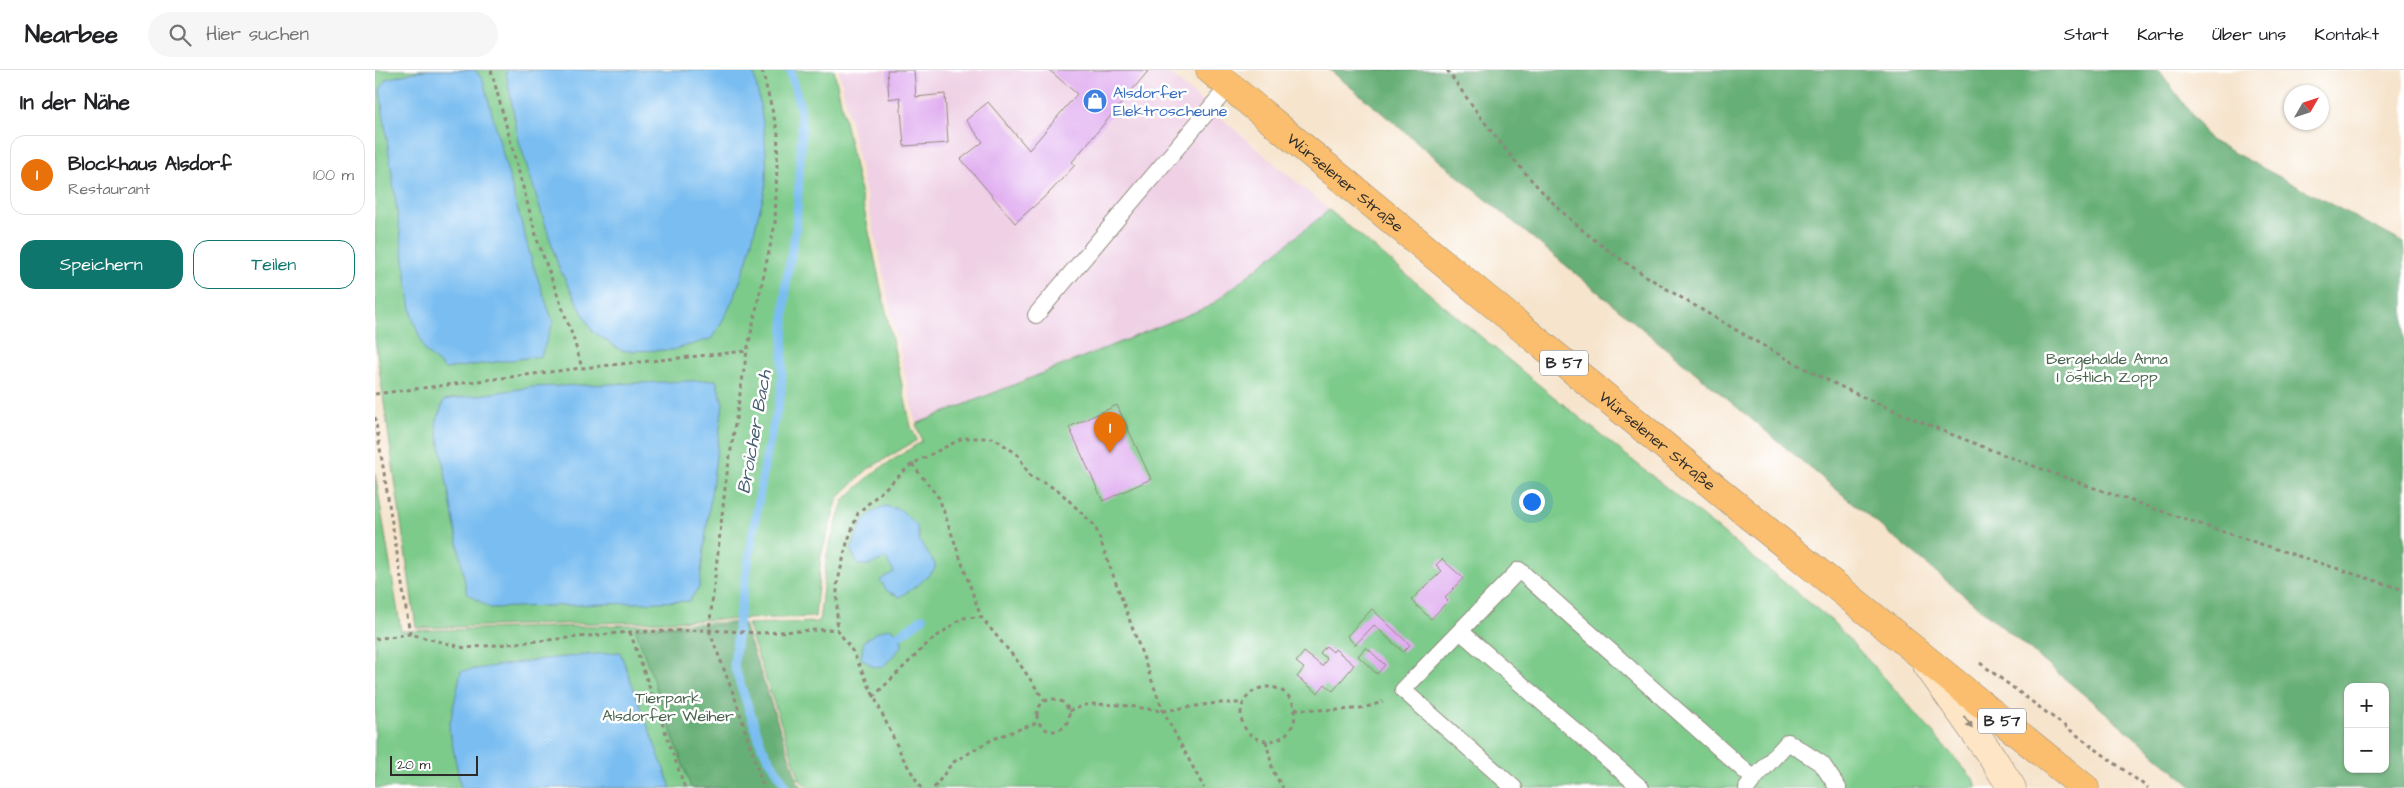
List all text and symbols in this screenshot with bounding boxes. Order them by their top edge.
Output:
search box [148,12,498,57]
text: Nearbee [25,18,118,52]
icon: search [166,21,194,49]
text: Hier suchen [206,21,309,48]
text: Start [2064,22,2109,47]
text: Karte [2137,22,2184,47]
text: Über uns [2212,22,2286,47]
text: Kontakt [2314,22,2379,47]
place label: Alsdorfer Elektroscheune [1113,82,1228,122]
north arrow [2284,85,2329,130]
text: In der Nähe [20,88,130,117]
shop icon: Alsdorfer Elektroscheune [1082,88,1108,114]
street label: Würselener Straße [1282,128,1408,238]
text: Blockhaus Alsdorf [68,151,232,178]
text: 1 [36,164,38,186]
text: 100 m [313,164,354,186]
text: Restaurant [68,178,150,200]
button: Speichern [20,240,183,289]
button: Teilen [193,240,355,289]
park label: Bergehalde Anna I östlich Zopp [2046,348,2168,388]
road number: B 57 [1540,350,1588,376]
water label: Broicher Bach [731,367,778,496]
street label: Würselener Straße [1594,386,1720,496]
pin: 1 [1094,412,1126,453]
your location [1519,489,1545,515]
map controls [2344,683,2389,773]
button: + [2344,683,2389,728]
park label: Tierpark Alsdorfer Weiher [602,687,734,727]
road number: B 57 [1978,708,2026,734]
one-way arrow [1963,715,1973,729]
button: − [2344,728,2389,773]
scale bar [390,753,477,776]
text: 20 m [397,755,430,775]

